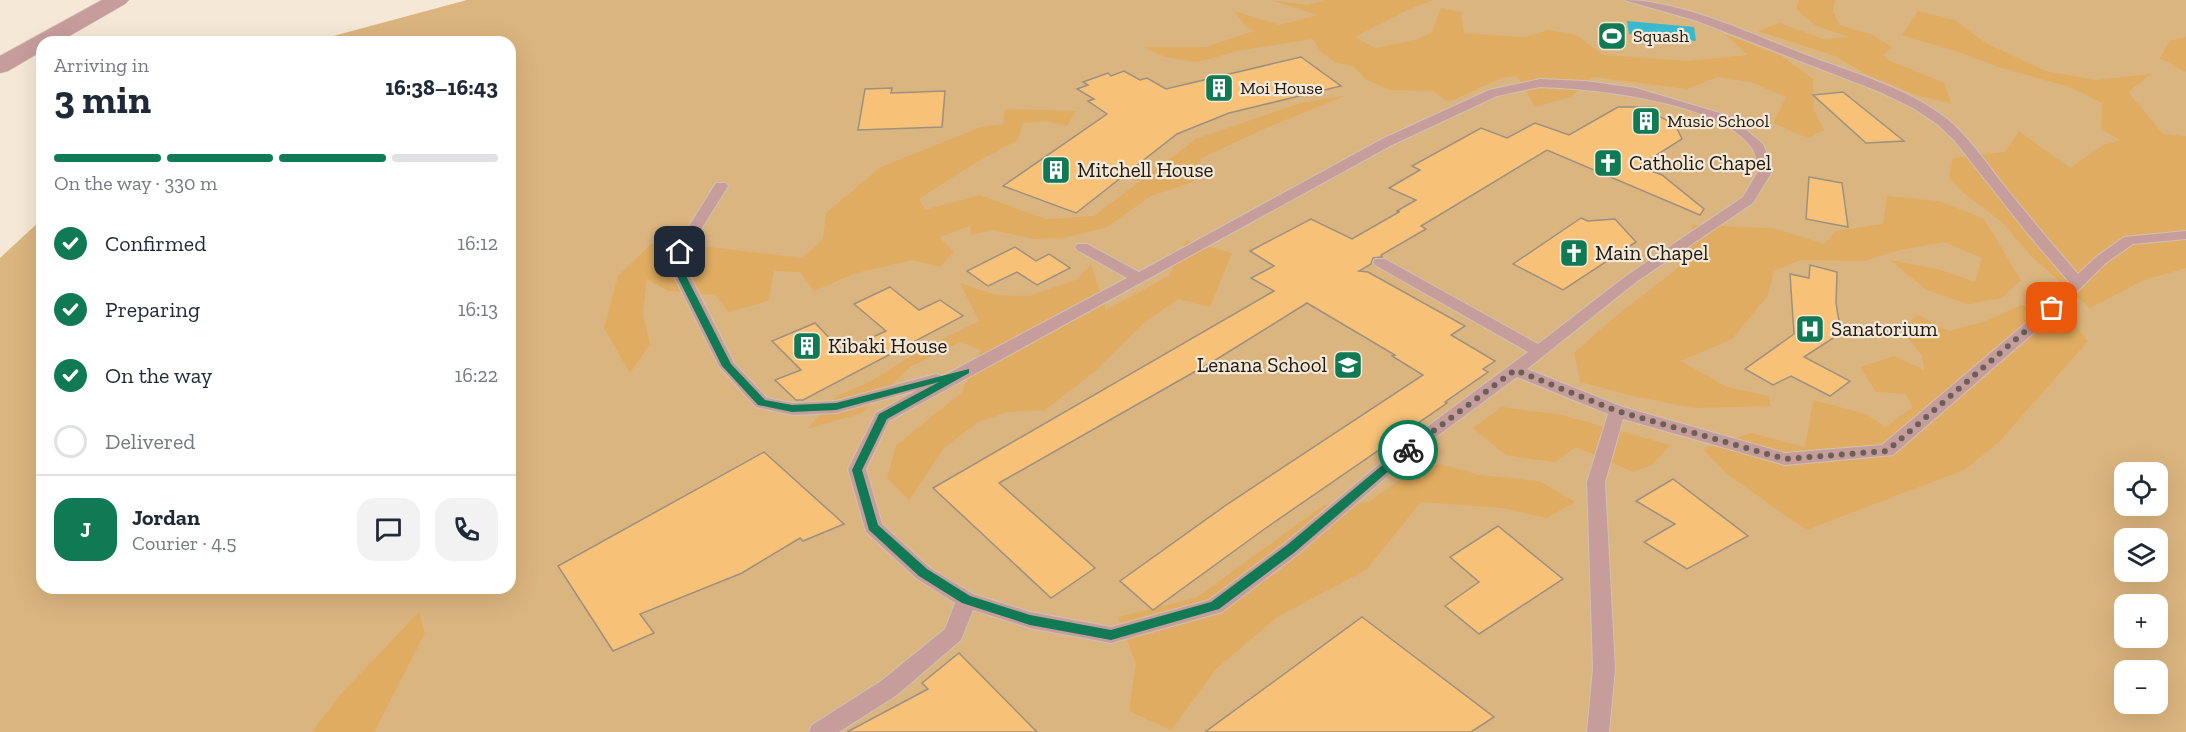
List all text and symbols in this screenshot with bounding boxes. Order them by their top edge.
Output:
sports icon: Squash [1596,20,1628,52]
place label: Squash [1633,25,1689,47]
text: Arriving in [54,53,149,77]
building icon: Moi House [1203,72,1235,104]
text: 16:38–16:43 [385,74,498,101]
text: 3 min [54,76,151,123]
place label: Moi House [1240,77,1323,99]
building icon: Music School [1630,105,1662,137]
place label: Music School [1667,110,1769,132]
church icon: Catholic Chapel [1592,147,1624,179]
place label: Catholic Chapel [1629,150,1772,175]
building icon: Mitchell House [1040,154,1072,186]
place label: Mitchell House [1077,157,1214,182]
text: On the way · 330 m [54,171,217,195]
pin [654,226,705,277]
icon: check [54,227,87,260]
text: Confirmed [105,230,206,257]
text: 16:12 [457,231,498,255]
icon: home [663,235,696,268]
church icon: Main Chapel [1558,237,1590,269]
place label: Main Chapel [1595,240,1709,265]
pin [2026,282,2077,333]
icon: bag [2035,291,2068,324]
icon: check [54,293,87,326]
text: Preparing [105,296,200,323]
text: 16:13 [458,297,498,321]
hospital icon: Sanatorium [1794,313,1826,345]
place label: Sanatorium [1831,316,1938,341]
building icon: Kibaki House [791,330,823,362]
place label: Kibaki House [828,333,947,358]
school or university icon: Lenana School [1332,349,1364,381]
place label: Lenana School [1197,352,1327,377]
icon: check [54,359,87,392]
text: On the way [105,362,212,389]
text: 16:22 [455,363,498,387]
courier [1378,420,1438,480]
text: Delivered [105,428,195,455]
icon: bike [1392,434,1425,467]
map controls [2114,462,2168,714]
button: locate [2114,462,2168,516]
button: chat [357,498,420,561]
button: phone [435,498,498,561]
text: Jordan [132,504,200,531]
text: J [80,516,91,543]
button: layers [2114,528,2168,582]
text: Courier · 4.5 [132,531,237,555]
button: + [2114,594,2168,648]
button: − [2114,660,2168,714]

